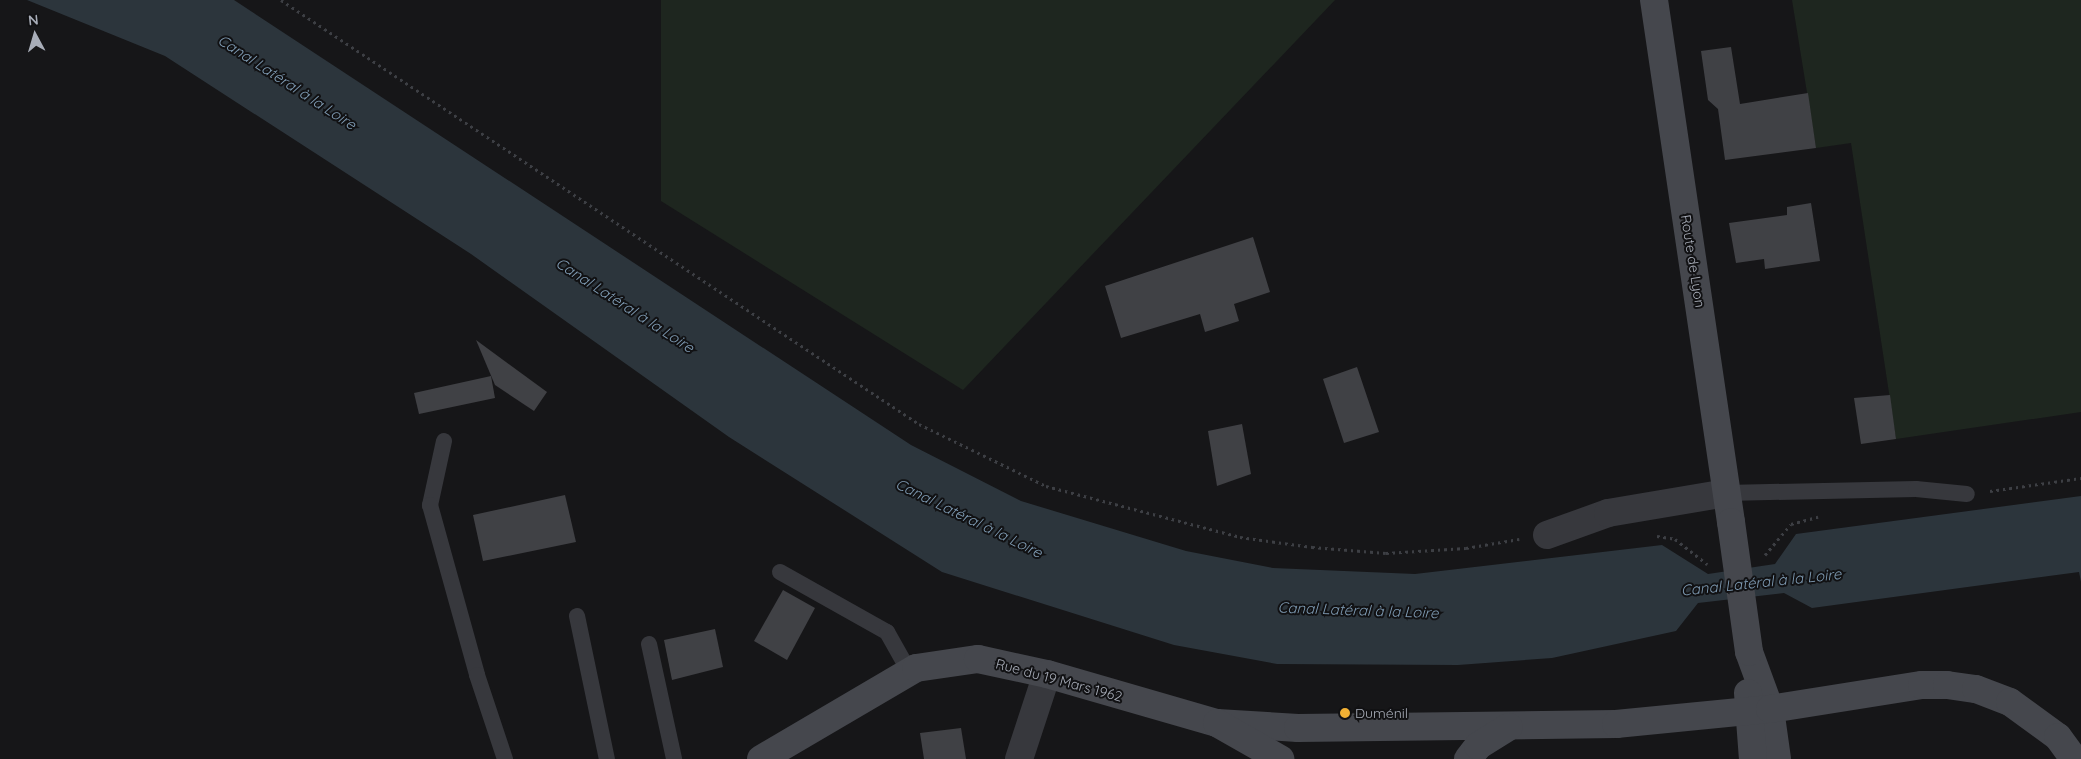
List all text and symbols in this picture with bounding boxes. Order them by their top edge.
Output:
north arrow [10,10,60,60]
text: N [27,11,39,30]
water label: Canal Latéral à la Loire [215,31,359,133]
street label: Route de Lyon [1677,213,1709,309]
water label: Canal Latéral à la Loire [553,254,697,356]
water label: Canal Latéral à la Loire [893,475,1045,561]
water label: Canal Latéral à la Loire [1680,565,1842,599]
water label: Canal Latéral à la Loire [1277,598,1439,622]
street label: Rue du 19 Mars 1962 [994,655,1124,705]
place label: Duménil [1355,705,1408,721]
marker: Duménil [1339,707,1351,719]

